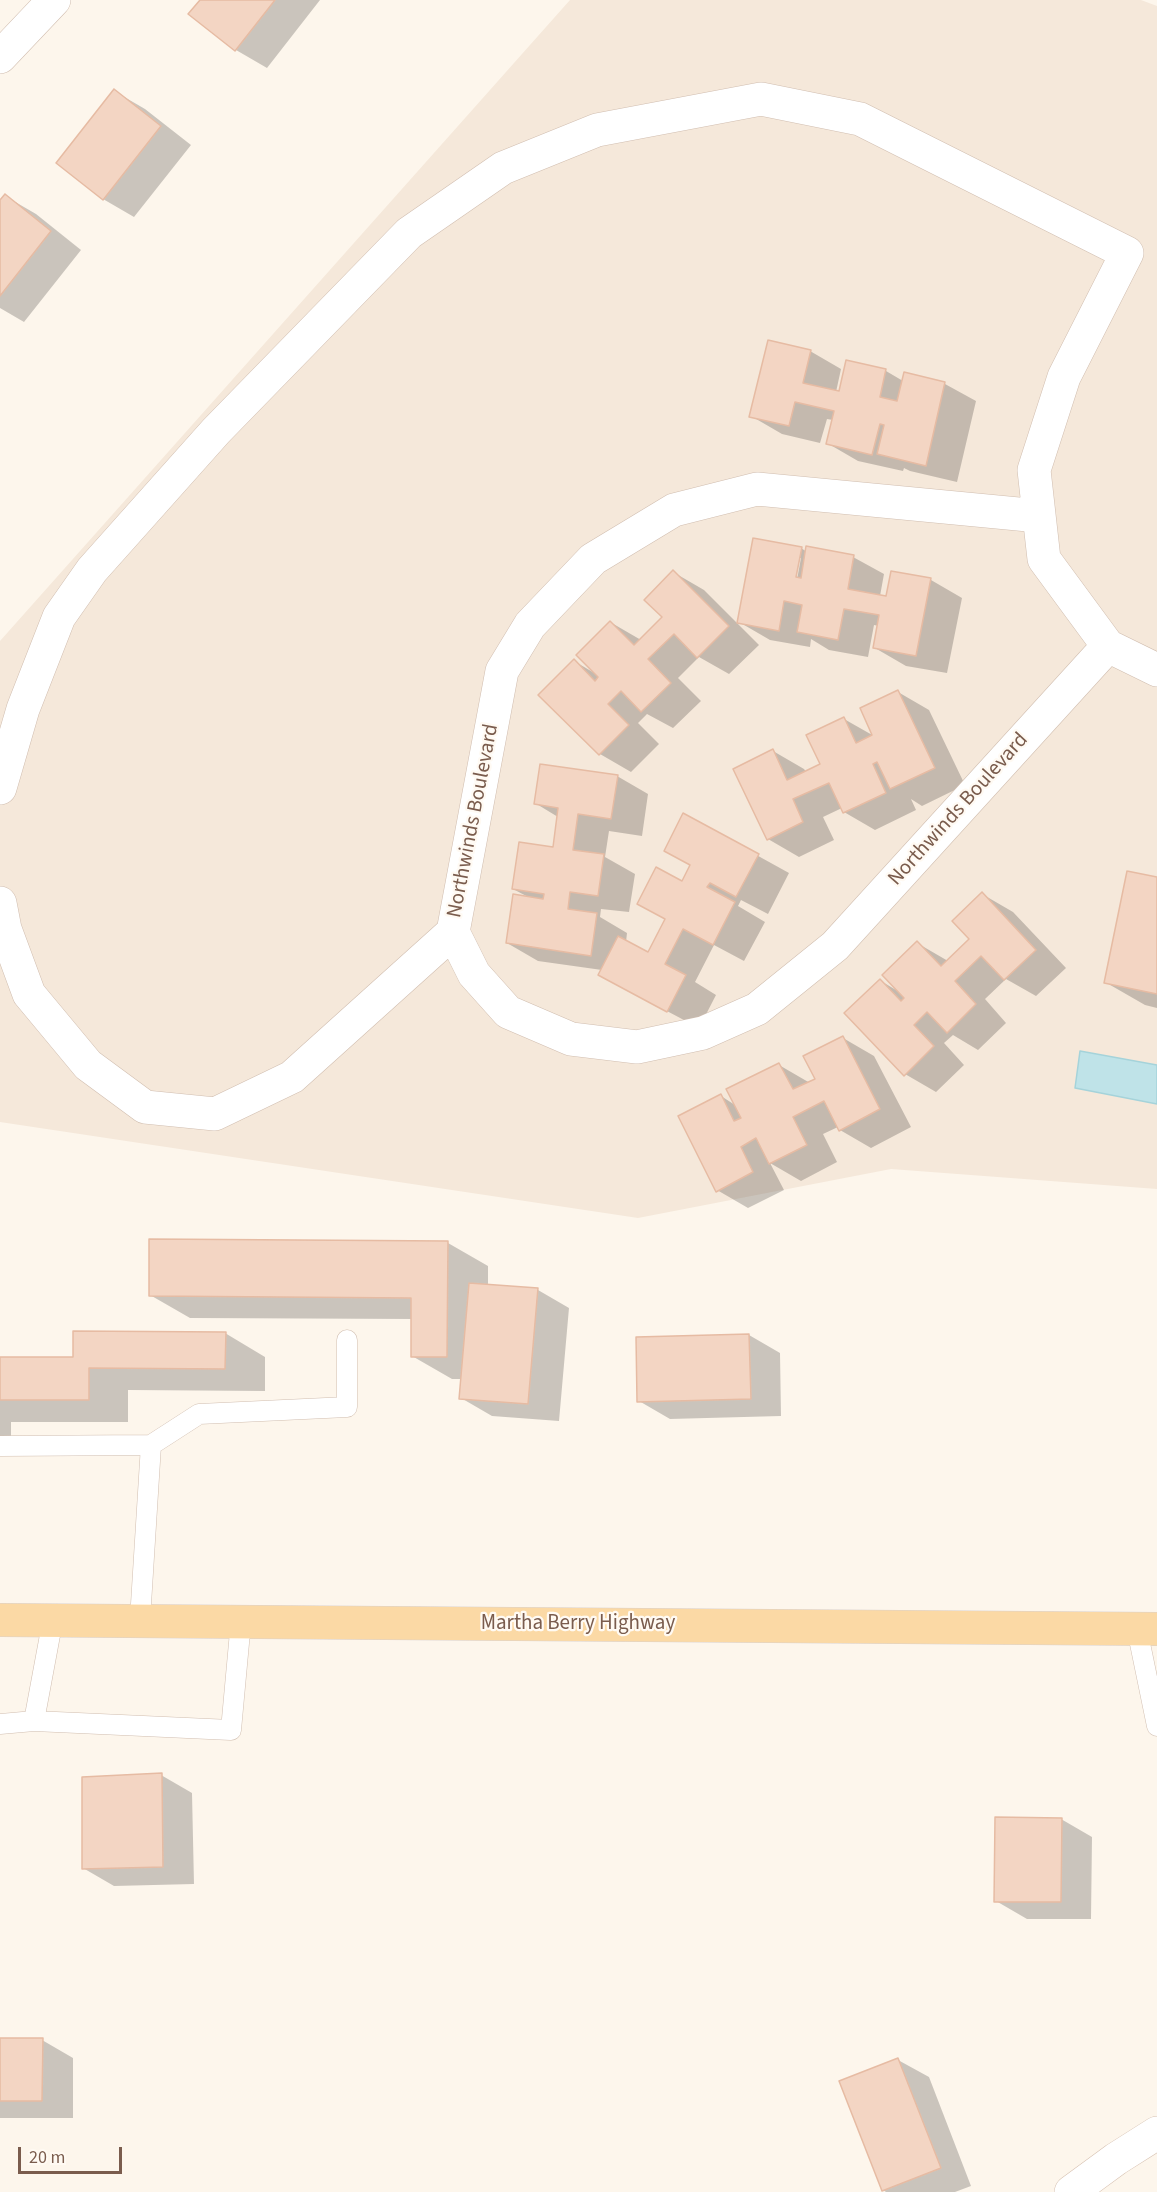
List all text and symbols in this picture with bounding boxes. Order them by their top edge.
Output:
street label: Northwinds Boulevard [443,722,505,920]
street label: Northwinds Boulevard [884,728,1034,892]
street label: Martha Berry Highway [481,1611,675,1637]
scale bar [21,2135,124,2173]
text: 20 m [29,2145,65,2170]

